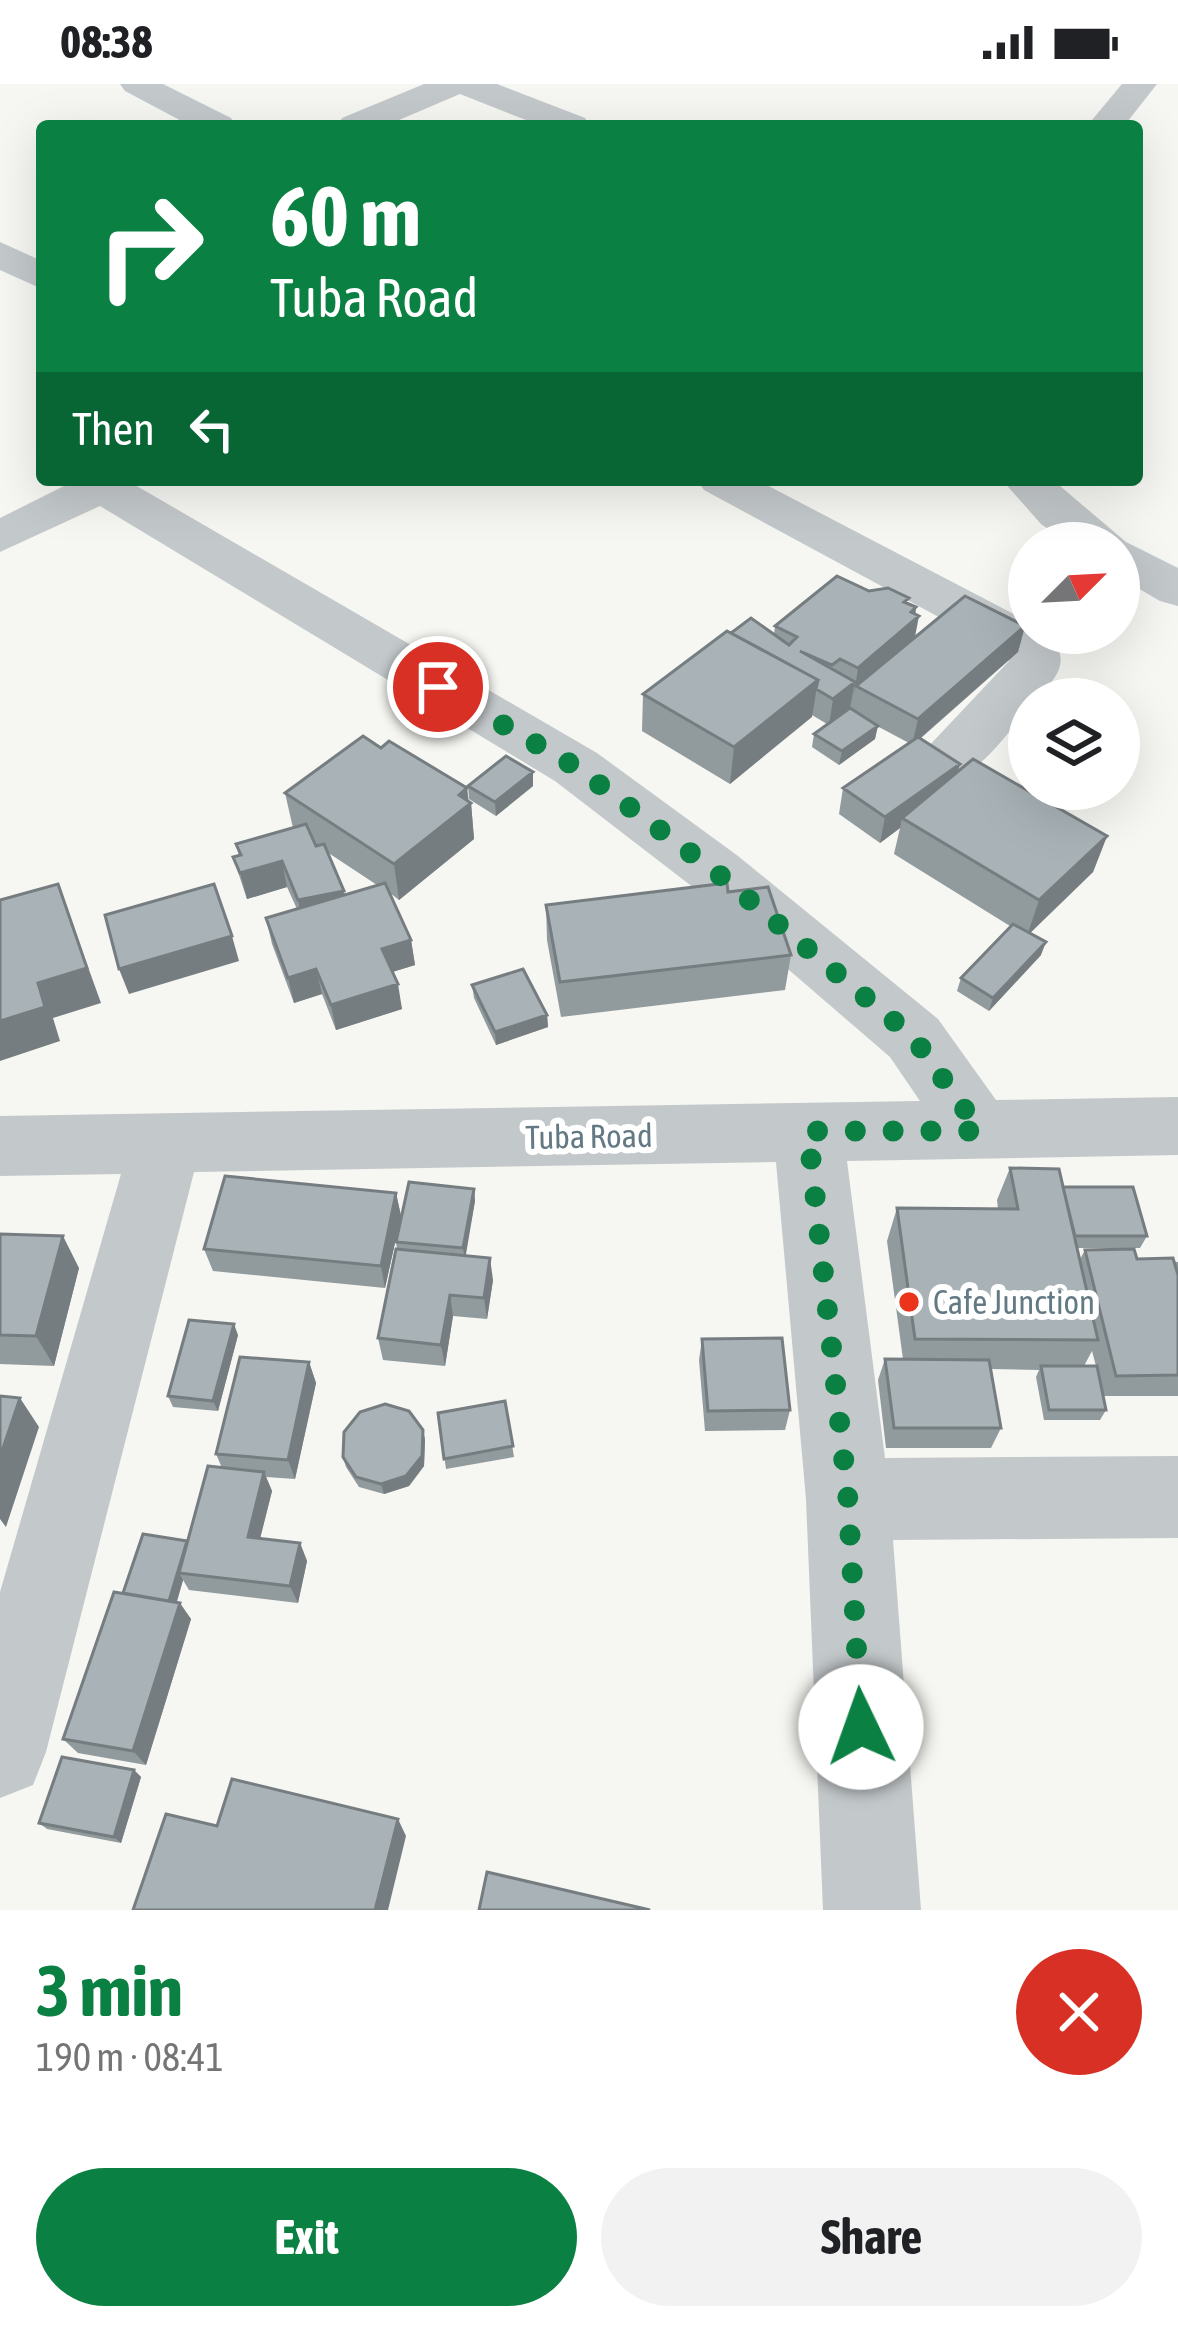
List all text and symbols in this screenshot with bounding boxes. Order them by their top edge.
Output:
text: 08:38 [60,16,153,68]
icon: right [72,168,228,324]
text: 60 m [270,168,421,264]
text: Tuba Road [270,267,478,328]
icon: left [179,396,245,462]
text: Then [72,403,155,455]
north arrow [1008,522,1140,654]
map controls [1008,522,1140,810]
pin [387,636,489,738]
icon: arrive [405,654,471,720]
button: layers [1008,678,1140,810]
street label: Tuba Road [525,1116,653,1156]
place label: Cafe Junction [933,1283,1095,1321]
marker: Cafe Junction [896,1289,922,1315]
position arrow [798,1664,924,1790]
text: 3 min [36,1949,183,2031]
button: close [1016,1949,1142,2075]
text: 190 m · 08:41 [36,2035,224,2079]
button: Exit [36,2168,577,2306]
button: Share [601,2168,1142,2306]

